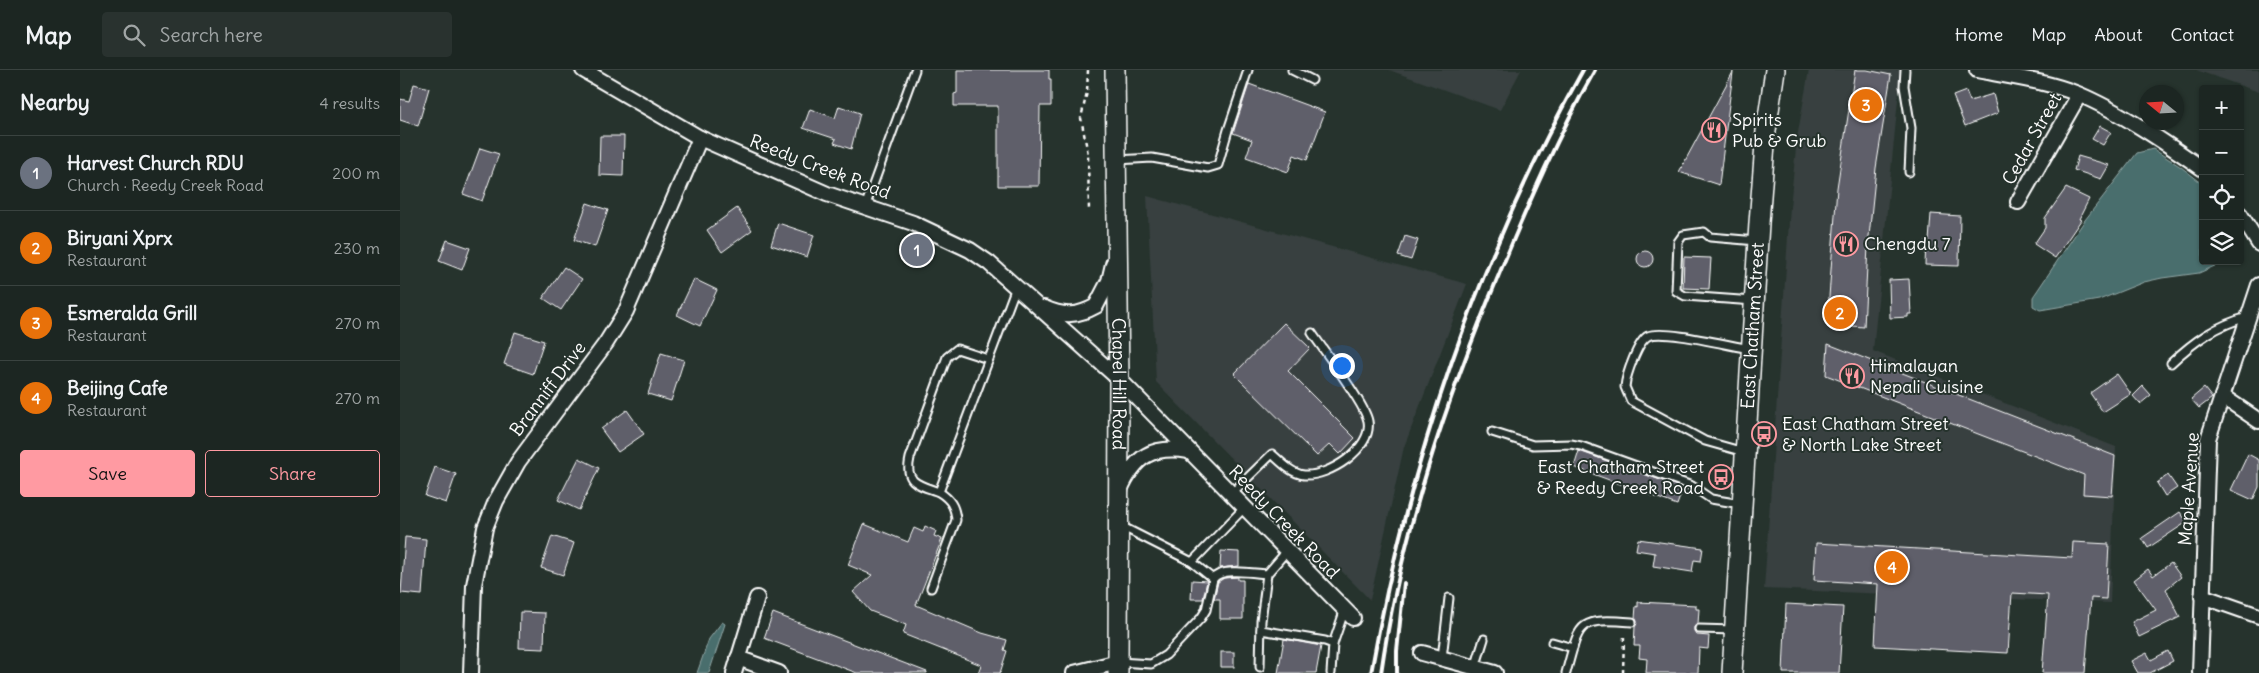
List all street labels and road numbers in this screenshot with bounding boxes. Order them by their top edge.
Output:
street label: Cedar Street [1997,89,2066,189]
street label: Reedy Creek Road [746,129,894,204]
street label: East Chatham Street [1736,242,1769,409]
street label: Chapel Hill Road [1107,318,1131,451]
street label: Branniff Drive [504,337,591,441]
street label: Maple Avenue [2173,432,2204,546]
street label: Reedy Creek Road [1224,460,1345,584]

